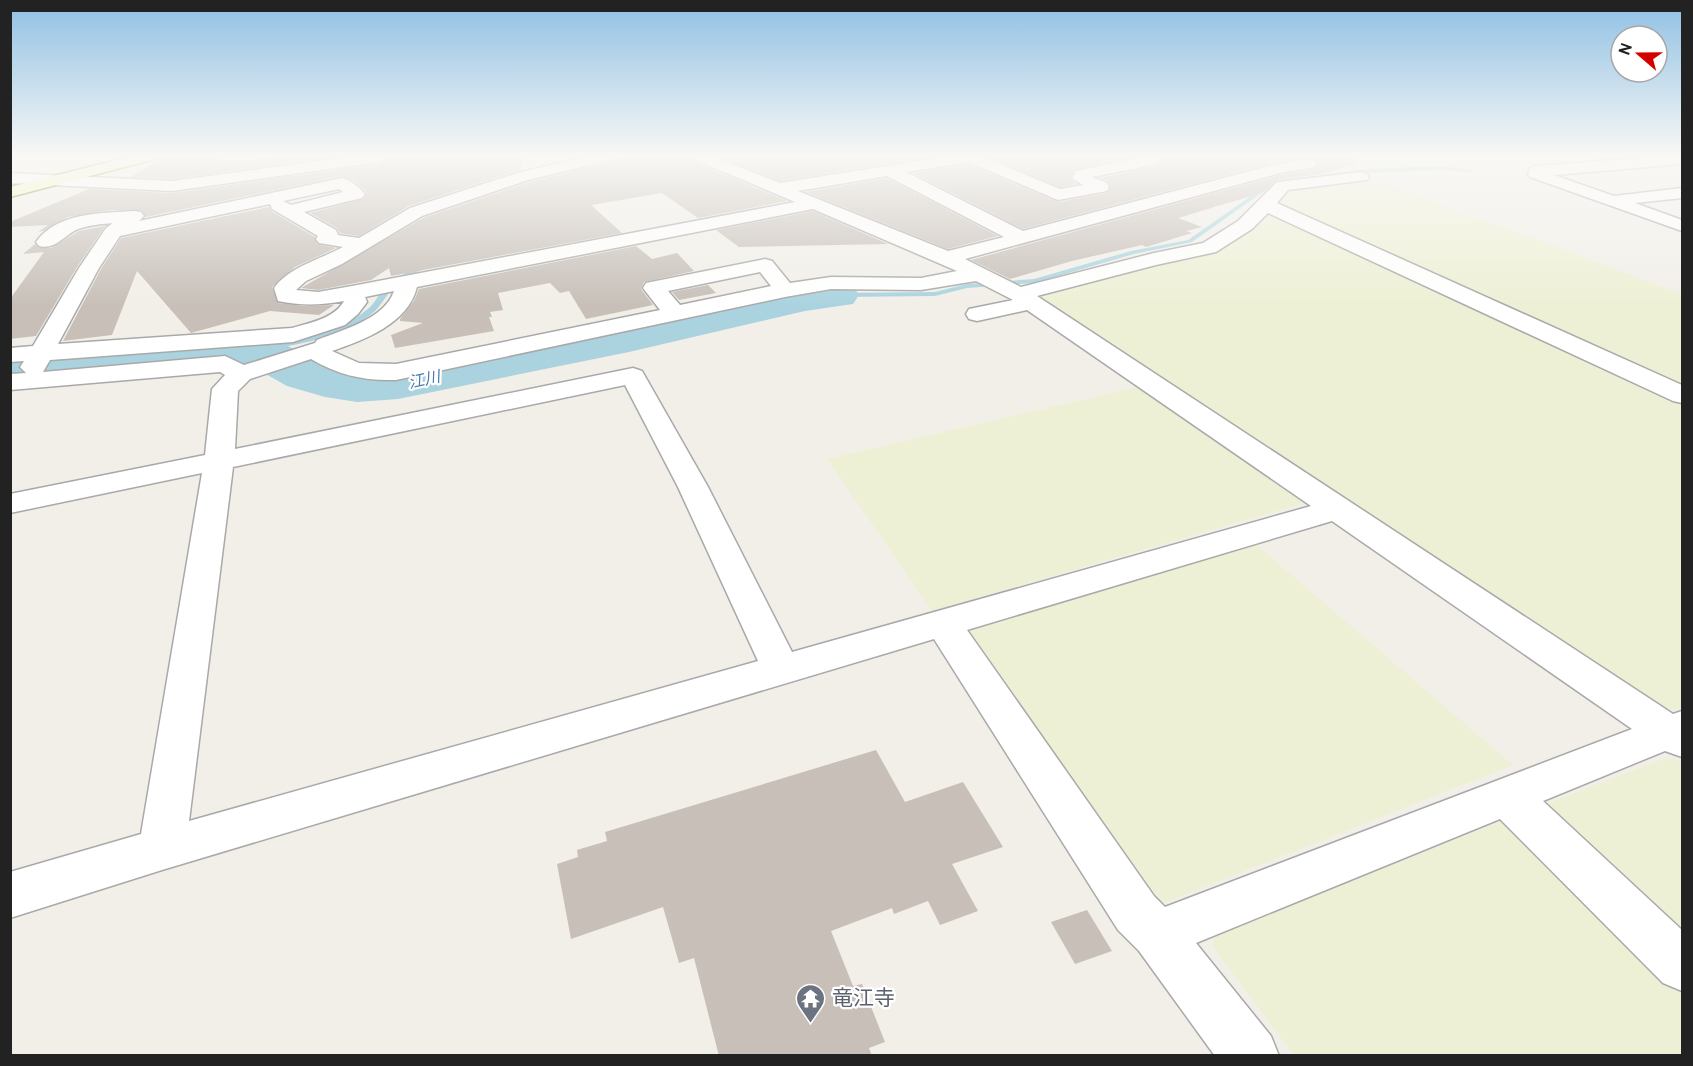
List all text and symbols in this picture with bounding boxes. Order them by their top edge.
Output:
north arrow [1609,24,1669,84]
text: N [1615,41,1638,58]
water label: 江川 [407,367,444,394]
temple icon: 竜江寺 [795,982,827,1024]
place label: 竜江寺 [832,986,895,1013]

